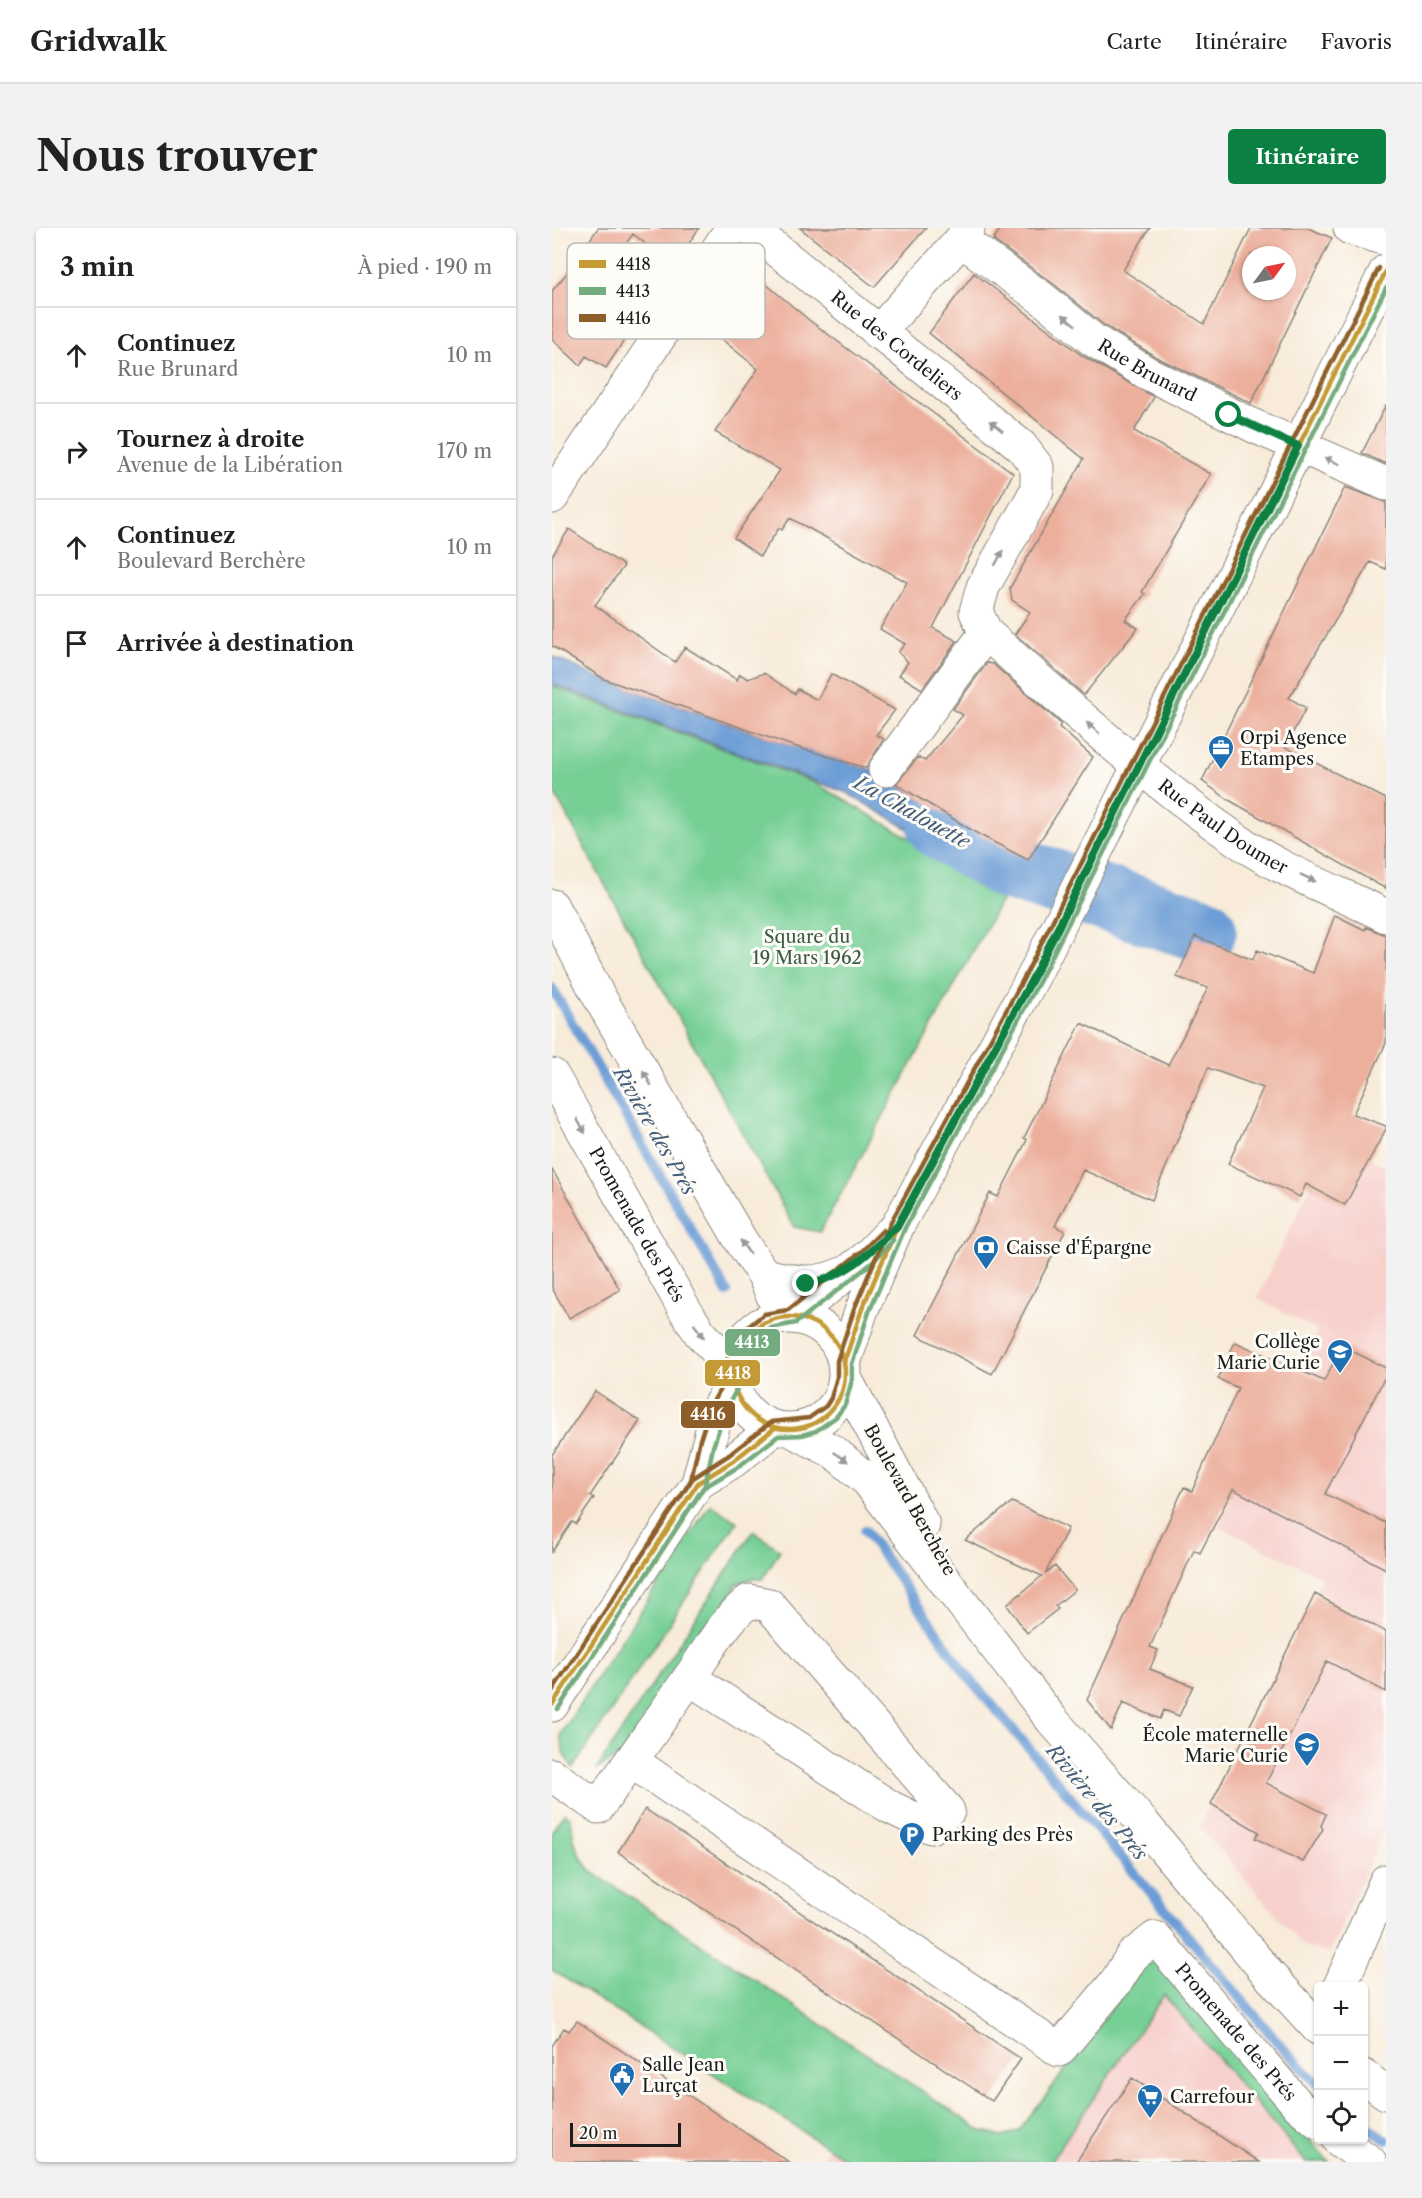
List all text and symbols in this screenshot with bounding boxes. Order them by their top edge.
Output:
text: Gridwalk [30,24,166,58]
text: Carte [1106,29,1162,54]
text: Itinéraire [1195,29,1288,54]
text: Favoris [1321,29,1392,54]
button: Itinéraire [1228,129,1386,184]
text: Nous trouver [36,130,318,182]
legend [567,243,765,339]
north arrow [1242,246,1296,300]
text: 3 min [60,251,134,283]
text: 4418 [616,254,651,274]
text: À pied · 190 m [358,255,492,279]
text: 4413 [616,281,650,301]
street label: Rue des Cordeliers [826,286,967,405]
text: 4416 [616,308,651,328]
one-way arrow [1061,313,1077,326]
text: Continuez [117,330,236,357]
street label: Rue Brunard [1094,335,1200,407]
icon: ahead [60,339,93,372]
text: 10 m [447,343,492,367]
text: Rue Brunard [117,357,239,381]
route start [1215,401,1241,427]
one-way arrow [989,421,1004,433]
text: Tournez à droite [117,426,304,453]
icon: right [60,435,93,468]
text: 170 m [437,439,492,463]
text: Avenue de la Libération [117,453,343,477]
one-way arrow [1323,456,1341,465]
text: Continuez [117,522,236,549]
icon: ahead [60,531,93,564]
text: 10 m [447,535,492,559]
text: Boulevard Berchère [117,549,306,573]
one-way arrow [994,549,1004,566]
icon: arrive [60,627,93,660]
text: Arrivée à destination [117,630,354,657]
one-way arrow [1085,721,1101,734]
place label: Orpi Agence Etampes [1240,727,1347,770]
office icon: Orpi Agence Etampes [1206,733,1236,771]
water label: La Chalouette [848,769,975,854]
street label: Rue Paul Doumer [1154,775,1292,879]
one-way arrow [1300,873,1317,883]
park label: Square du 19 Mars 1962 [752,926,862,969]
water label: Rivière des Prés [607,1061,702,1200]
one-way arrow [642,1070,652,1087]
one-way arrow [576,1118,586,1135]
street label: Promenade des Prés [584,1143,689,1306]
bank icon: Caisse d'Épargne [971,1233,1001,1271]
place label: Caisse d'Épargne [1006,1236,1152,1259]
one-way arrow [740,1239,751,1255]
route end [792,1270,818,1296]
one-way arrow [693,1323,705,1338]
line badge: 4413 [724,1328,781,1357]
place label: Collège Marie Curie [1216,1331,1320,1374]
text: 4413 [734,1332,770,1352]
school or university icon: Collège Marie Curie [1325,1337,1355,1375]
line badge: 4418 [704,1359,761,1387]
text: 4418 [715,1363,751,1383]
line badge: 4416 [680,1400,736,1429]
text: 4416 [690,1404,726,1424]
street label: Boulevard Berchère [859,1420,961,1580]
one-way arrow [832,1451,848,1463]
place label: École maternelle Marie Curie [1142,1723,1288,1767]
school or university icon: École maternelle Marie Curie [1292,1730,1322,1768]
water label: Rivière des Prés [1040,1737,1153,1865]
parking icon: Parking des Près [897,1820,927,1858]
place label: Parking des Près [932,1824,1073,1846]
street label: Promenade des Prés [1171,1959,1301,2106]
map controls [1314,1982,1368,2144]
button: + [1314,1982,1368,2036]
button: − [1314,2036,1368,2090]
place label: Salle Jean Lurçat [642,2054,725,2097]
public building icon: Salle Jean Lurçat [607,2060,637,2098]
supermarket icon: Carrefour [1135,2082,1165,2120]
place label: Carrefour [1170,2086,1255,2108]
button: locate [1314,2090,1368,2144]
scale bar [570,2120,681,2148]
text: 20 m [579,2123,618,2143]

